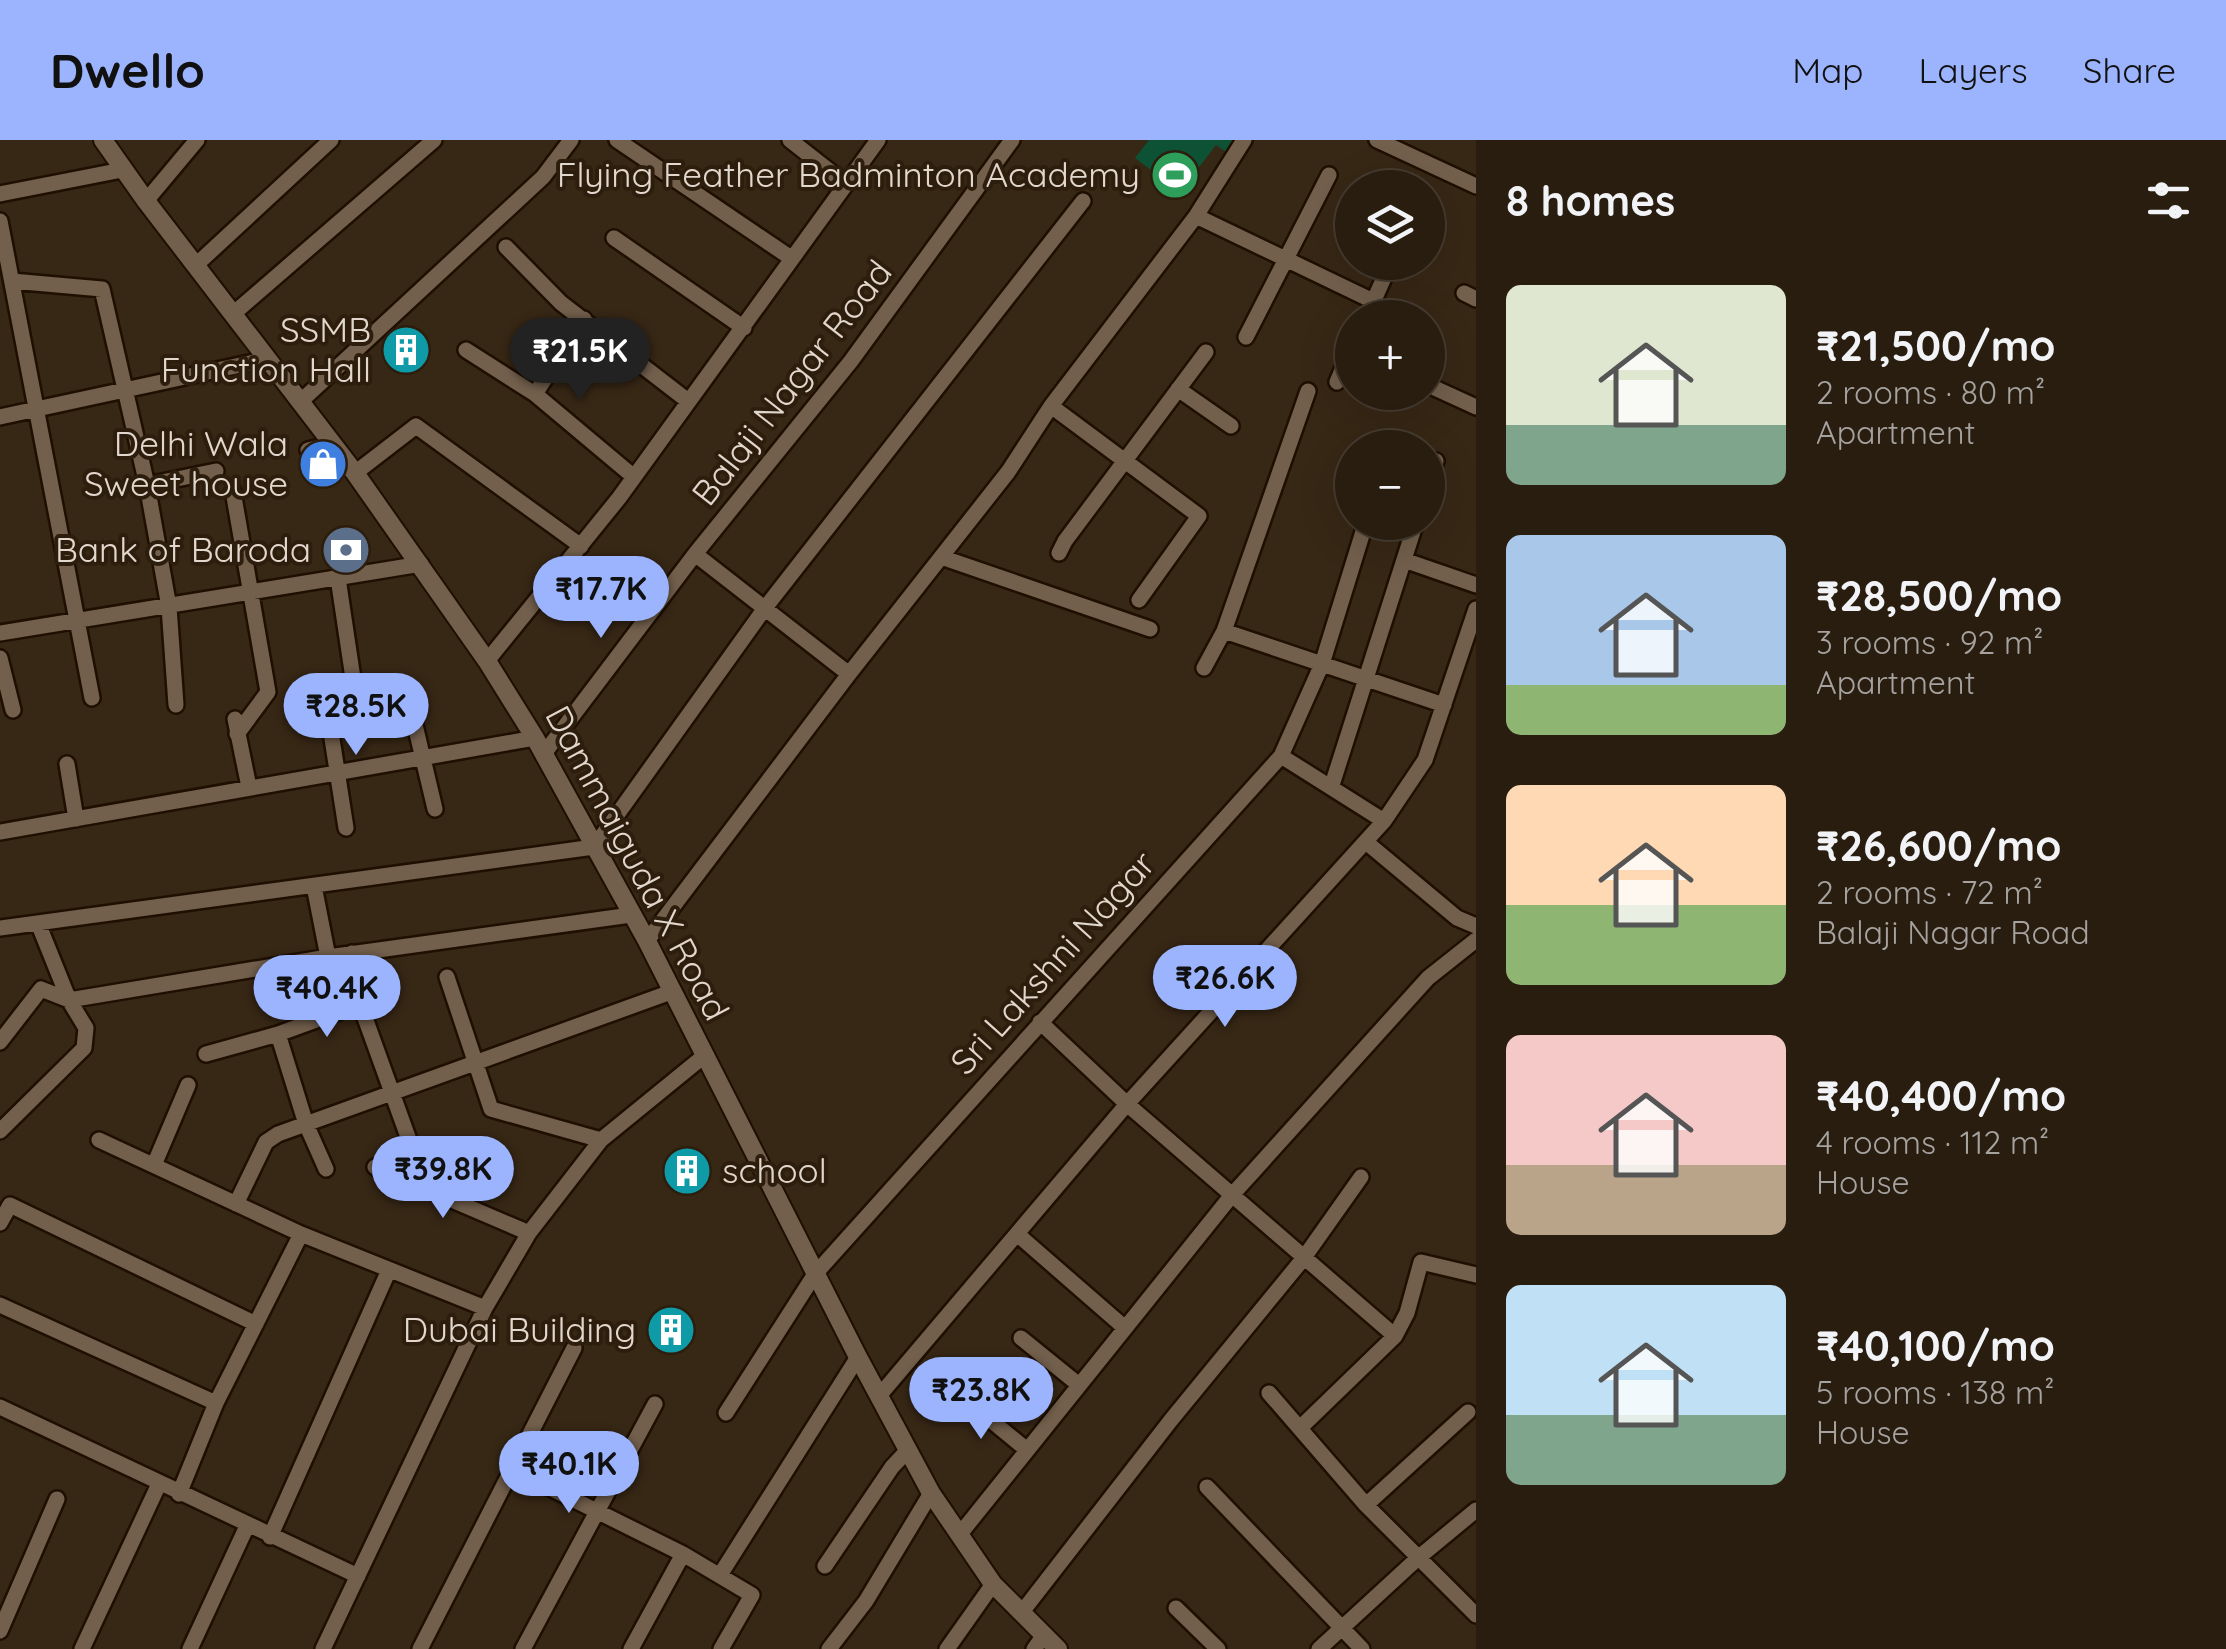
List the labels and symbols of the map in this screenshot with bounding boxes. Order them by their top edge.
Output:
sports icon: Flying Feather Badminton Academy [1149,149,1201,201]
place label: Flying Feather Badminton Academy [557,152,1140,196]
street label: Balaji Nagar Road [682,251,901,514]
place label: SSMB Function Hall [161,307,371,391]
pin: ₹21.5K [499,318,661,403]
building icon: SSMB Function Hall [380,324,432,376]
place label: Delhi Wala Sweet house [84,421,288,505]
shop icon: Delhi Wala Sweet house [297,438,349,490]
bank icon: Bank of Baroda [320,524,372,576]
place label: Bank of Baroda [55,527,311,571]
pin: ₹17.7K [520,556,682,641]
pin: ₹28.5K [275,673,437,758]
street label: Dammaiguda X Road [536,698,739,1027]
street label: Sri Lakshni Nagar [940,842,1164,1083]
pin: ₹26.6K [1144,945,1306,1030]
pin: ₹40.4K [246,955,408,1040]
pin: ₹39.8K [362,1136,524,1221]
building icon: school [661,1145,713,1197]
place label: school [722,1148,827,1192]
building icon: Dubai Building [645,1304,697,1356]
place label: Dubai Building [403,1307,636,1351]
pin: ₹23.8K [900,1357,1062,1442]
pin: ₹40.1K [488,1431,650,1516]

